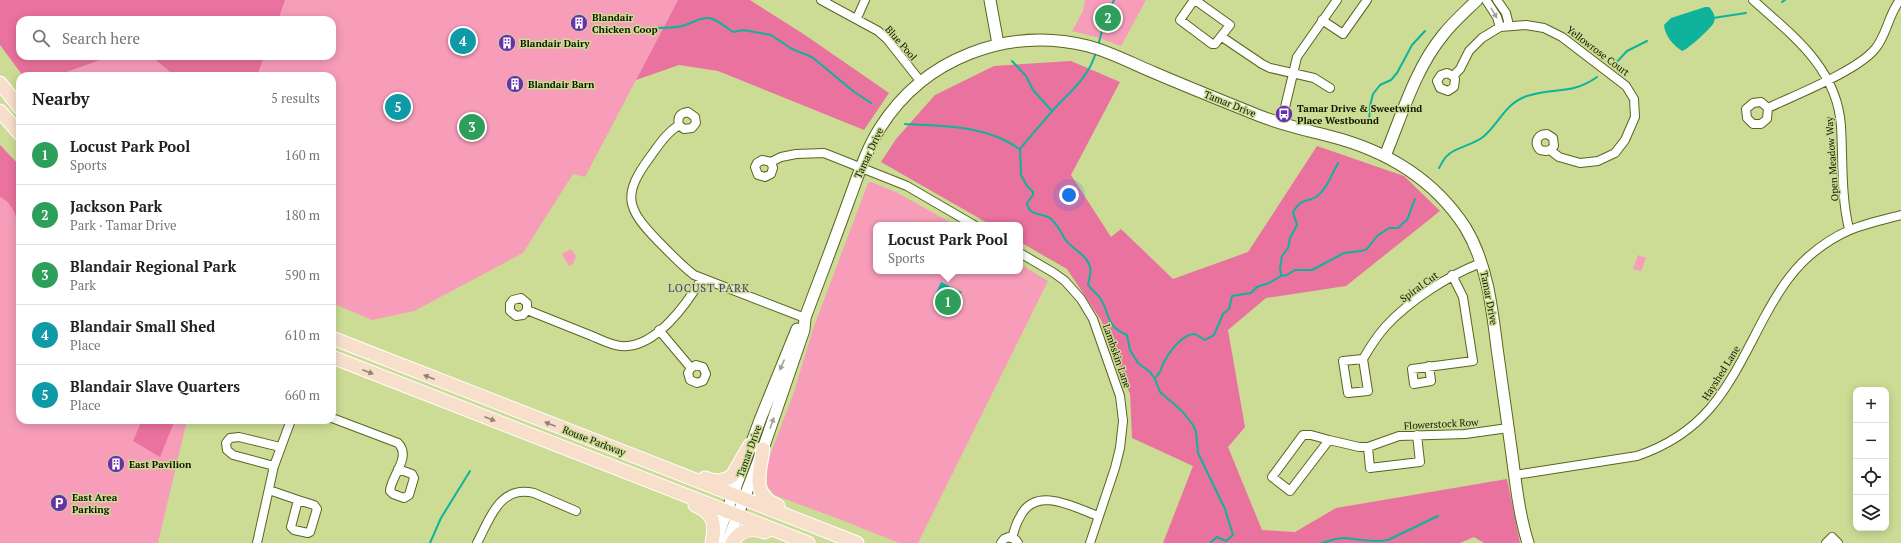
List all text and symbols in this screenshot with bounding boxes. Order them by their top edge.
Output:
pin: 2 [1095,3,1121,33]
one-way arrow [1491,7,1498,19]
place label: Blandair Chicken Coop [592,11,658,36]
building icon: Blandair Chicken Coop [569,13,589,33]
search box [16,16,336,60]
street label: Blue Pool [882,23,920,63]
street label: Yellowrose Court [1564,23,1632,79]
pin: 4 [450,26,476,56]
icon: search [30,27,52,49]
text: Search here [62,28,140,48]
building icon: Blandair Dairy [497,33,517,53]
place label: Blandair Dairy [520,37,590,50]
building icon: Blandair Barn [505,74,525,94]
place label: Blandair Barn [528,78,595,91]
text: Nearby [32,87,90,110]
street label: Tamar Drive [1202,88,1258,120]
text: 5 results [271,89,320,107]
pin: 5 [385,92,411,122]
place label: Tamar Drive & Sweetwind Place Westbound [1297,102,1422,127]
bus stop icon: Tamar Drive & Sweetwind Place Westbound [1274,104,1294,124]
pin: 3 [459,112,485,142]
street label: Open Meadow Way [1822,115,1841,202]
street label: Tamar Drive [852,125,886,181]
text: Locust Park Pool [70,136,190,156]
text: 1 [41,146,49,164]
text: 160 m [285,146,320,164]
text: Sports [70,156,107,174]
your location [1059,185,1079,205]
text: Jackson Park [70,196,162,216]
text: 2 [41,206,49,224]
text: 180 m [285,206,320,224]
text: Park · Tamar Drive [70,216,177,234]
popup [873,222,1023,274]
text: Locust Park Pool [888,229,1008,249]
text: Sports [888,249,925,267]
text: Blandair Regional Park [70,256,236,276]
text: 3 [41,266,49,284]
text: 590 m [285,266,320,284]
street label: Spiral Cut [1397,269,1441,305]
street label: Tamar Drive [1477,270,1501,326]
text: Park [70,276,96,294]
district label: LOCUST PARK [668,281,750,295]
pin: 1 [935,287,961,317]
text: Blandair Small Shed [70,316,215,336]
street label: Lambskin Lane [1100,322,1134,390]
text: 4 [41,326,49,344]
text: 610 m [285,326,320,344]
text: Place [70,336,101,354]
street label: Hayshed Lane [1699,343,1743,403]
one-way arrow [779,359,785,370]
one-way arrow [363,370,375,376]
one-way arrow [422,373,434,379]
text: Blandair Slave Quarters [70,376,240,396]
text: 5 [41,386,49,404]
text: 660 m [285,386,320,404]
map controls [1853,387,1889,531]
button: + [1853,387,1889,423]
text: Place [70,396,101,414]
one-way arrow [484,416,496,422]
street label: Flowerstock Row [1403,416,1479,432]
one-way arrow [770,417,776,429]
one-way arrow [543,421,555,427]
street label: Rouse Parkway [561,423,628,459]
street label: Tamar Drive [734,423,764,479]
button: − [1853,423,1889,459]
building icon: East Pavilion [106,454,126,474]
place label: East Pavilion [129,458,192,471]
button: locate [1853,459,1889,495]
place label: East Area Parking [72,491,118,516]
parking icon: East Area Parking [49,493,69,513]
button: layers [1853,495,1889,531]

